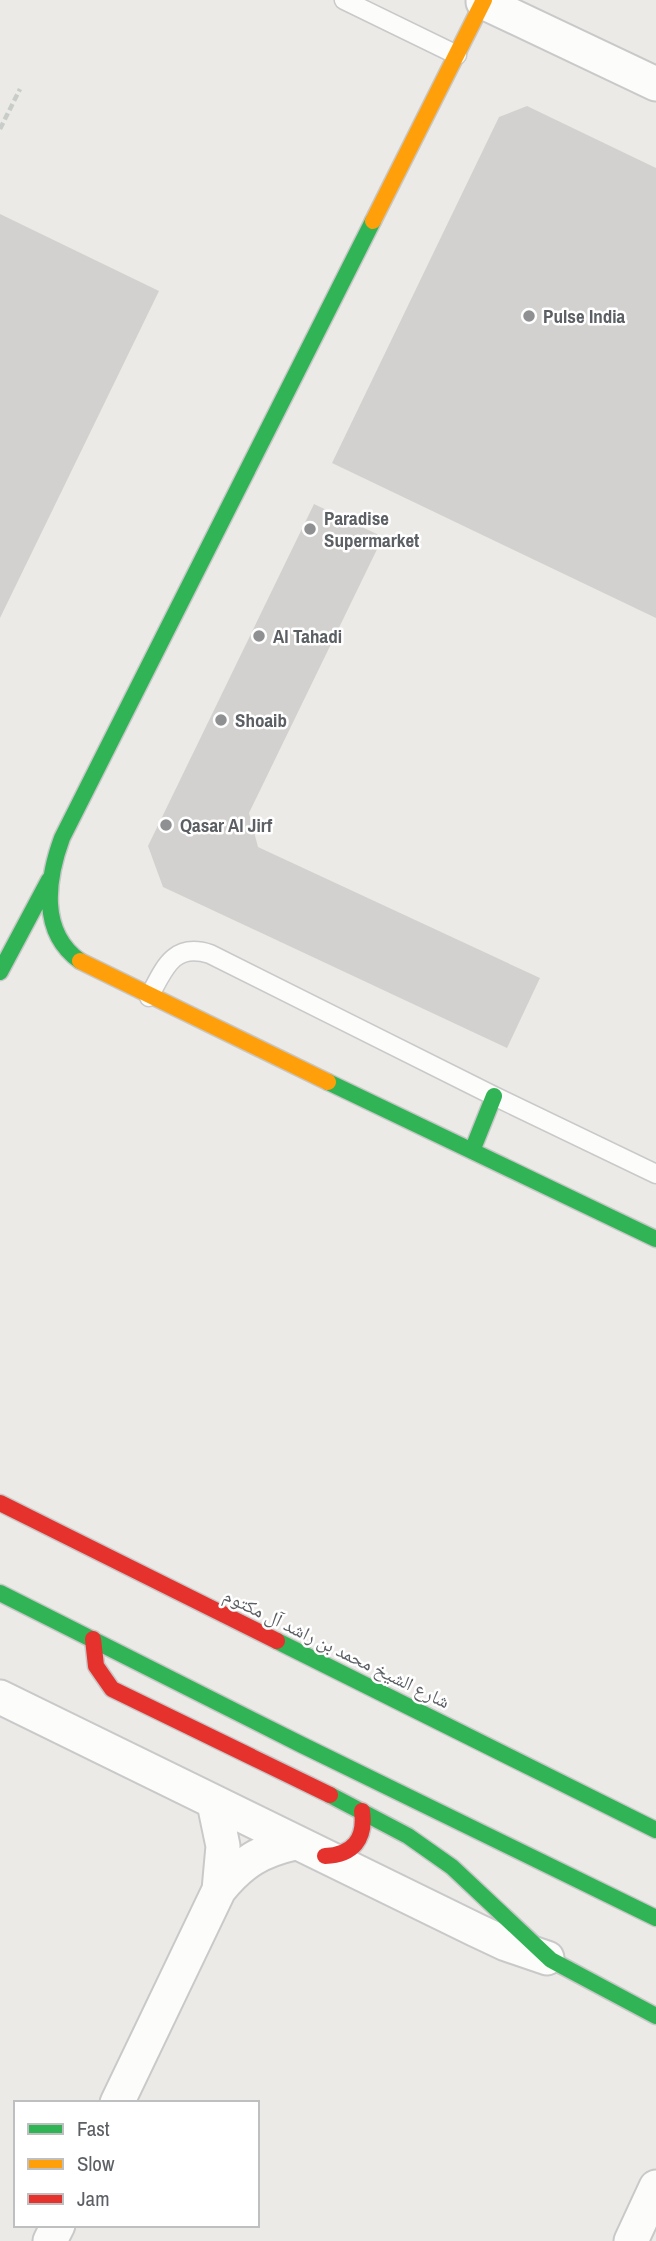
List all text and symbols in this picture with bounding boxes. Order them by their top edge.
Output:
place label: Pulse India [543,303,626,329]
marker: Pulse India [521,308,537,324]
place label: Paradise Supermarket [324,505,419,553]
marker: Paradise Supermarket [302,521,318,537]
place label: Al Tahadi [273,623,342,649]
marker: Al Tahadi [251,628,267,644]
place label: Shoaib [235,707,287,733]
marker: Shoaib [213,712,229,728]
place label: Qasar Al Jirf [180,812,273,838]
marker: Qasar Al Jirf [158,817,174,833]
street label: شارع الشيخ محمد بن راشد آل مكتوم [219,1582,455,1715]
legend [14,2101,259,2227]
text: Fast [77,2114,110,2143]
text: Slow [77,2149,115,2178]
text: Jam [77,2184,110,2213]

